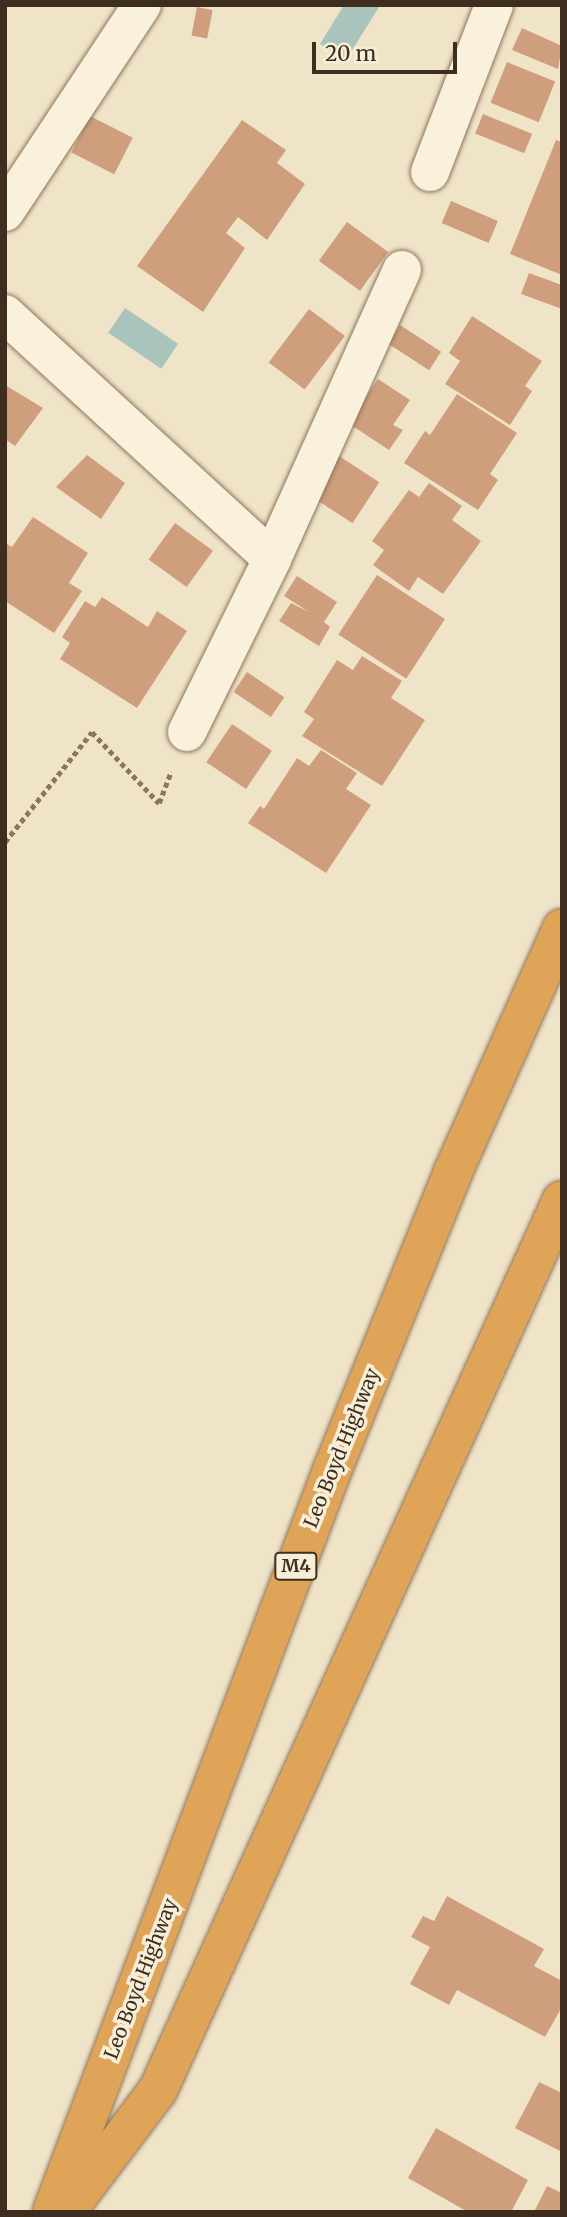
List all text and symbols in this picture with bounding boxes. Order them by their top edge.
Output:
scale bar [315,28,460,72]
text: 20 m [325,40,376,67]
street label: Leo Boyd Highway [300,1365,384,1531]
road number: M4 [273,1552,319,1581]
street label: Leo Boyd Highway [100,1895,182,2063]

